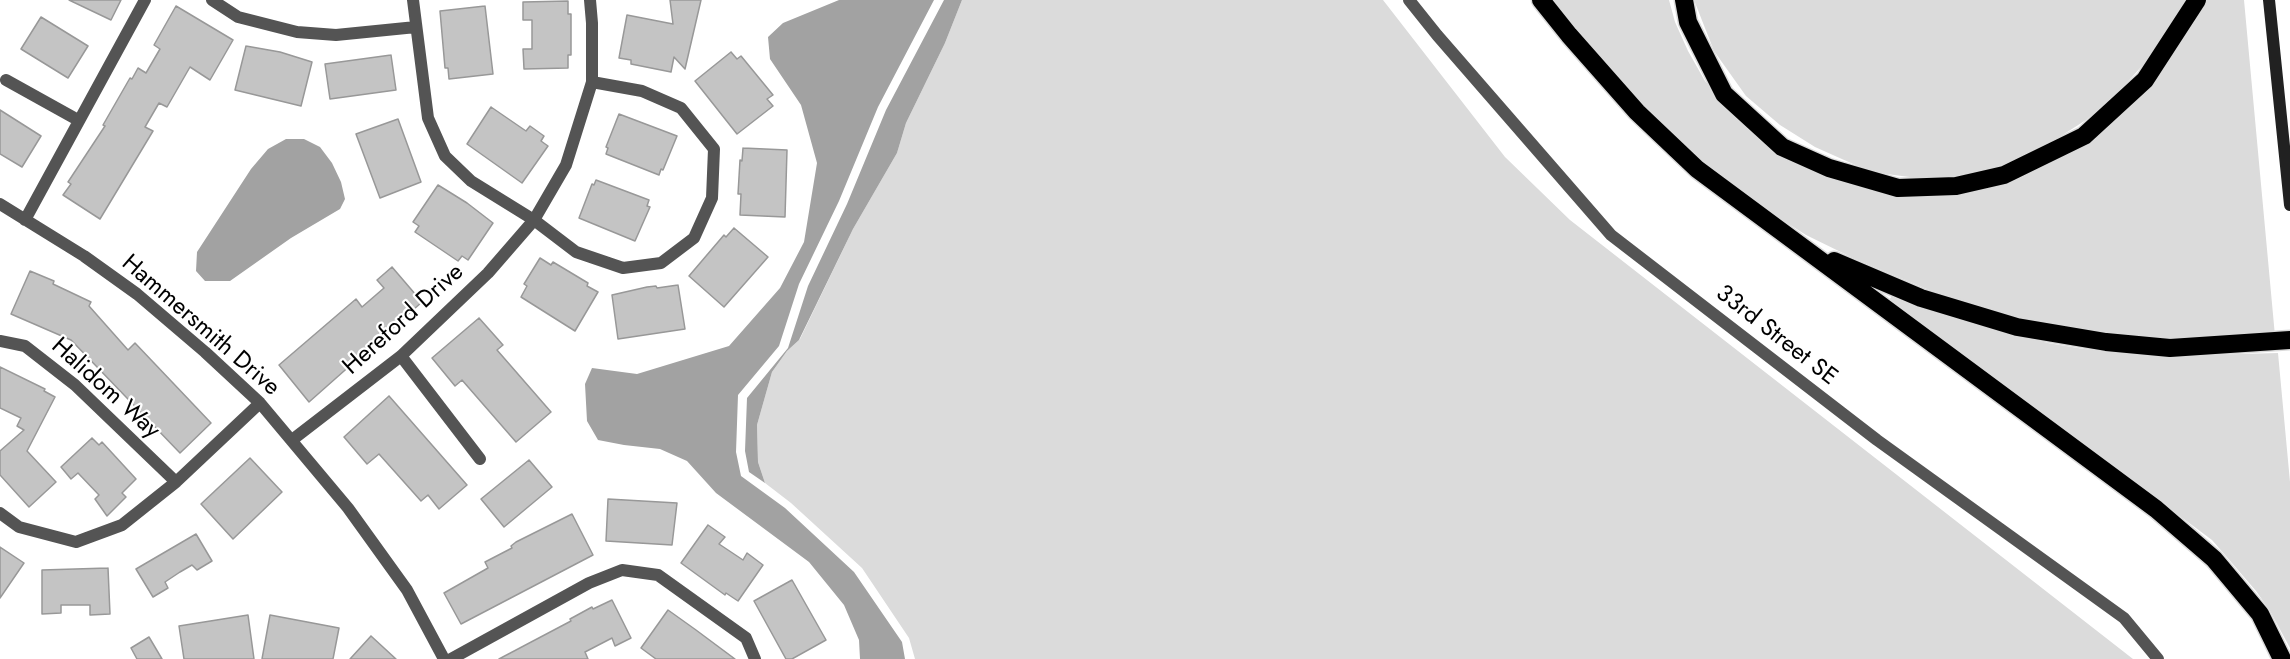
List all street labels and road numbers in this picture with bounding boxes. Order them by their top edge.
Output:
street label: Hammersmith Drive [115,249,285,403]
street label: Hereford Drive [338,258,470,382]
street label: 33rd Street SE [1710,280,1842,392]
street label: Halidom Way [45,333,165,445]

